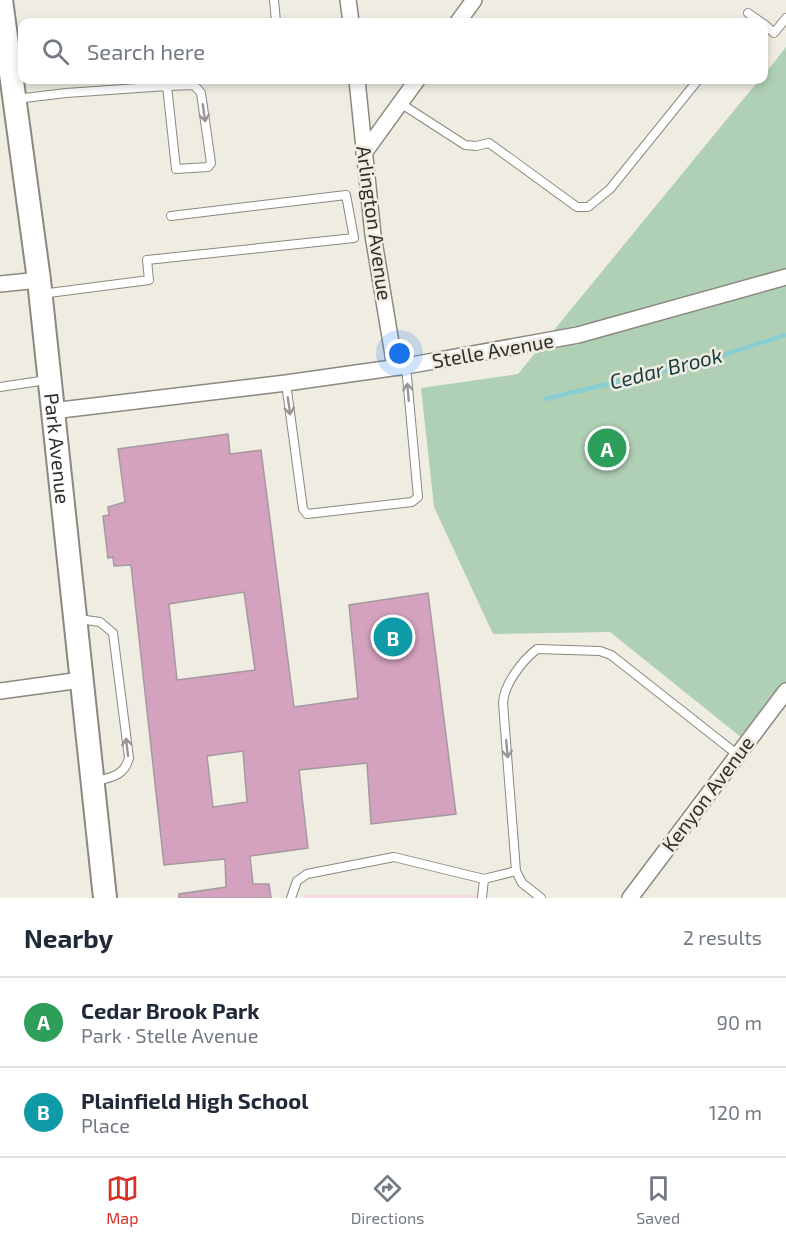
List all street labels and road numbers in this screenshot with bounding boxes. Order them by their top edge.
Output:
street label: Arlington Avenue [352,144,398,302]
street label: Stelle Avenue [430,328,556,373]
street label: Park Avenue [40,392,76,505]
street label: Kenyon Avenue [656,731,758,856]

